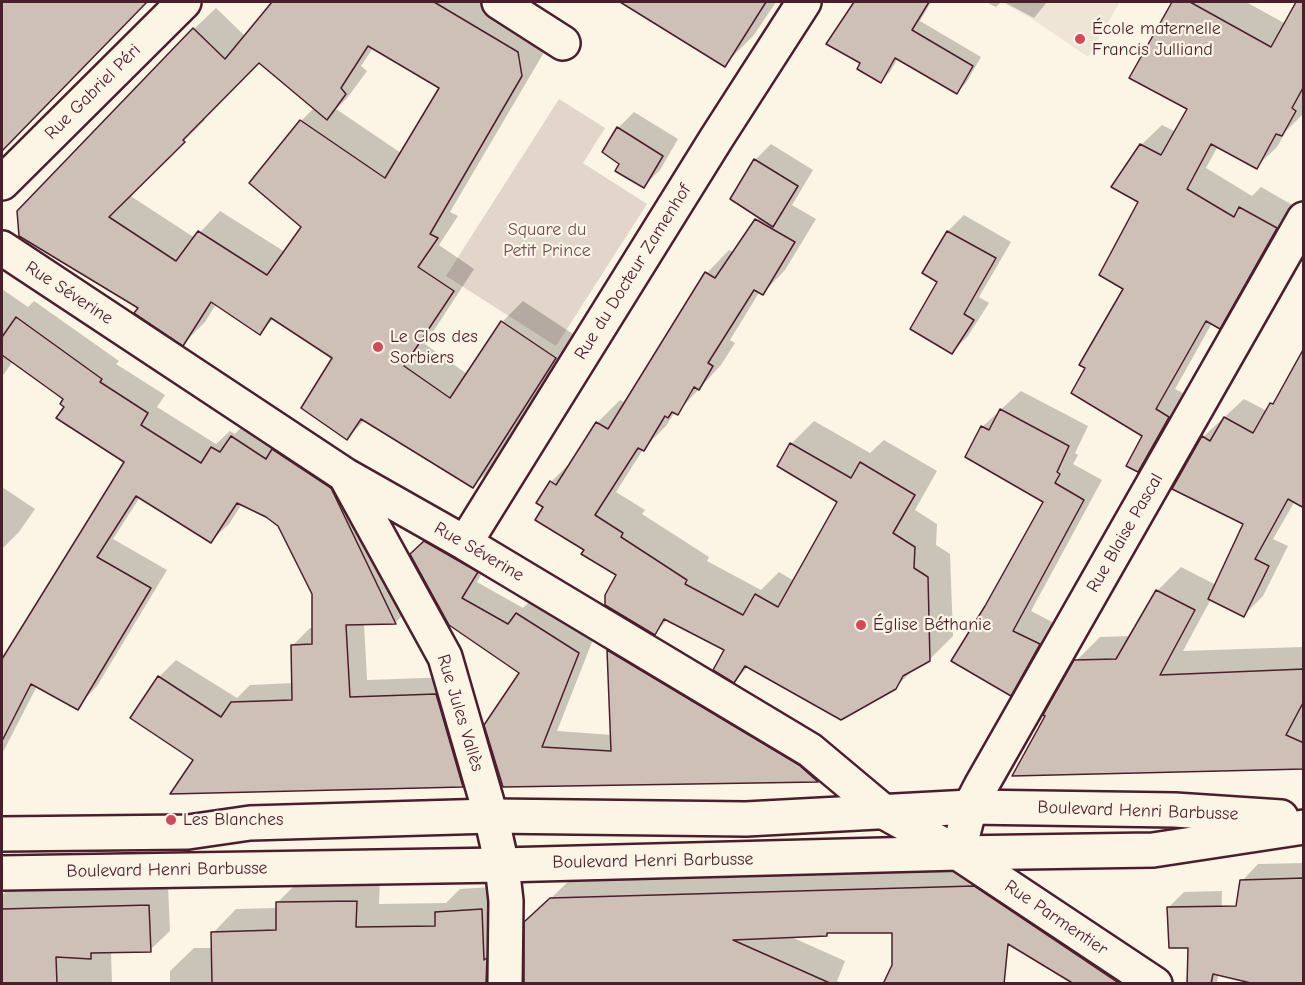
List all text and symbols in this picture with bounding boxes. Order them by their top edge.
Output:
place label: École maternelle Francis Julliand [1092,18,1221,60]
marker: École maternelle Francis Julliand [1073,32,1087,46]
street label: Rue Gabriel Péri [41,40,145,144]
street label: Rue du Docteur Zamenhof [570,180,696,364]
park label: Square du Petit Prince [503,219,591,262]
street label: Rue Séverine [21,257,117,329]
place label: Le Clos des Sorbiers [390,326,478,368]
marker: Le Clos des Sorbiers [371,340,385,354]
street label: Rue Blaise Pascal [1082,470,1168,596]
street label: Rue Séverine [430,518,528,586]
place label: Église Béthanie [873,614,991,636]
marker: Église Béthanie [854,618,868,632]
street label: Rue Jules Vallès [432,652,488,774]
street label: Boulevard Henri Barbusse [1037,797,1239,825]
place label: Les Blanches [183,809,283,831]
marker: Les Blanches [164,813,178,827]
street label: Boulevard Henri Barbusse [552,848,754,874]
street label: Boulevard Henri Barbusse [66,857,268,883]
street label: Rue Parmentier [1000,876,1112,960]

